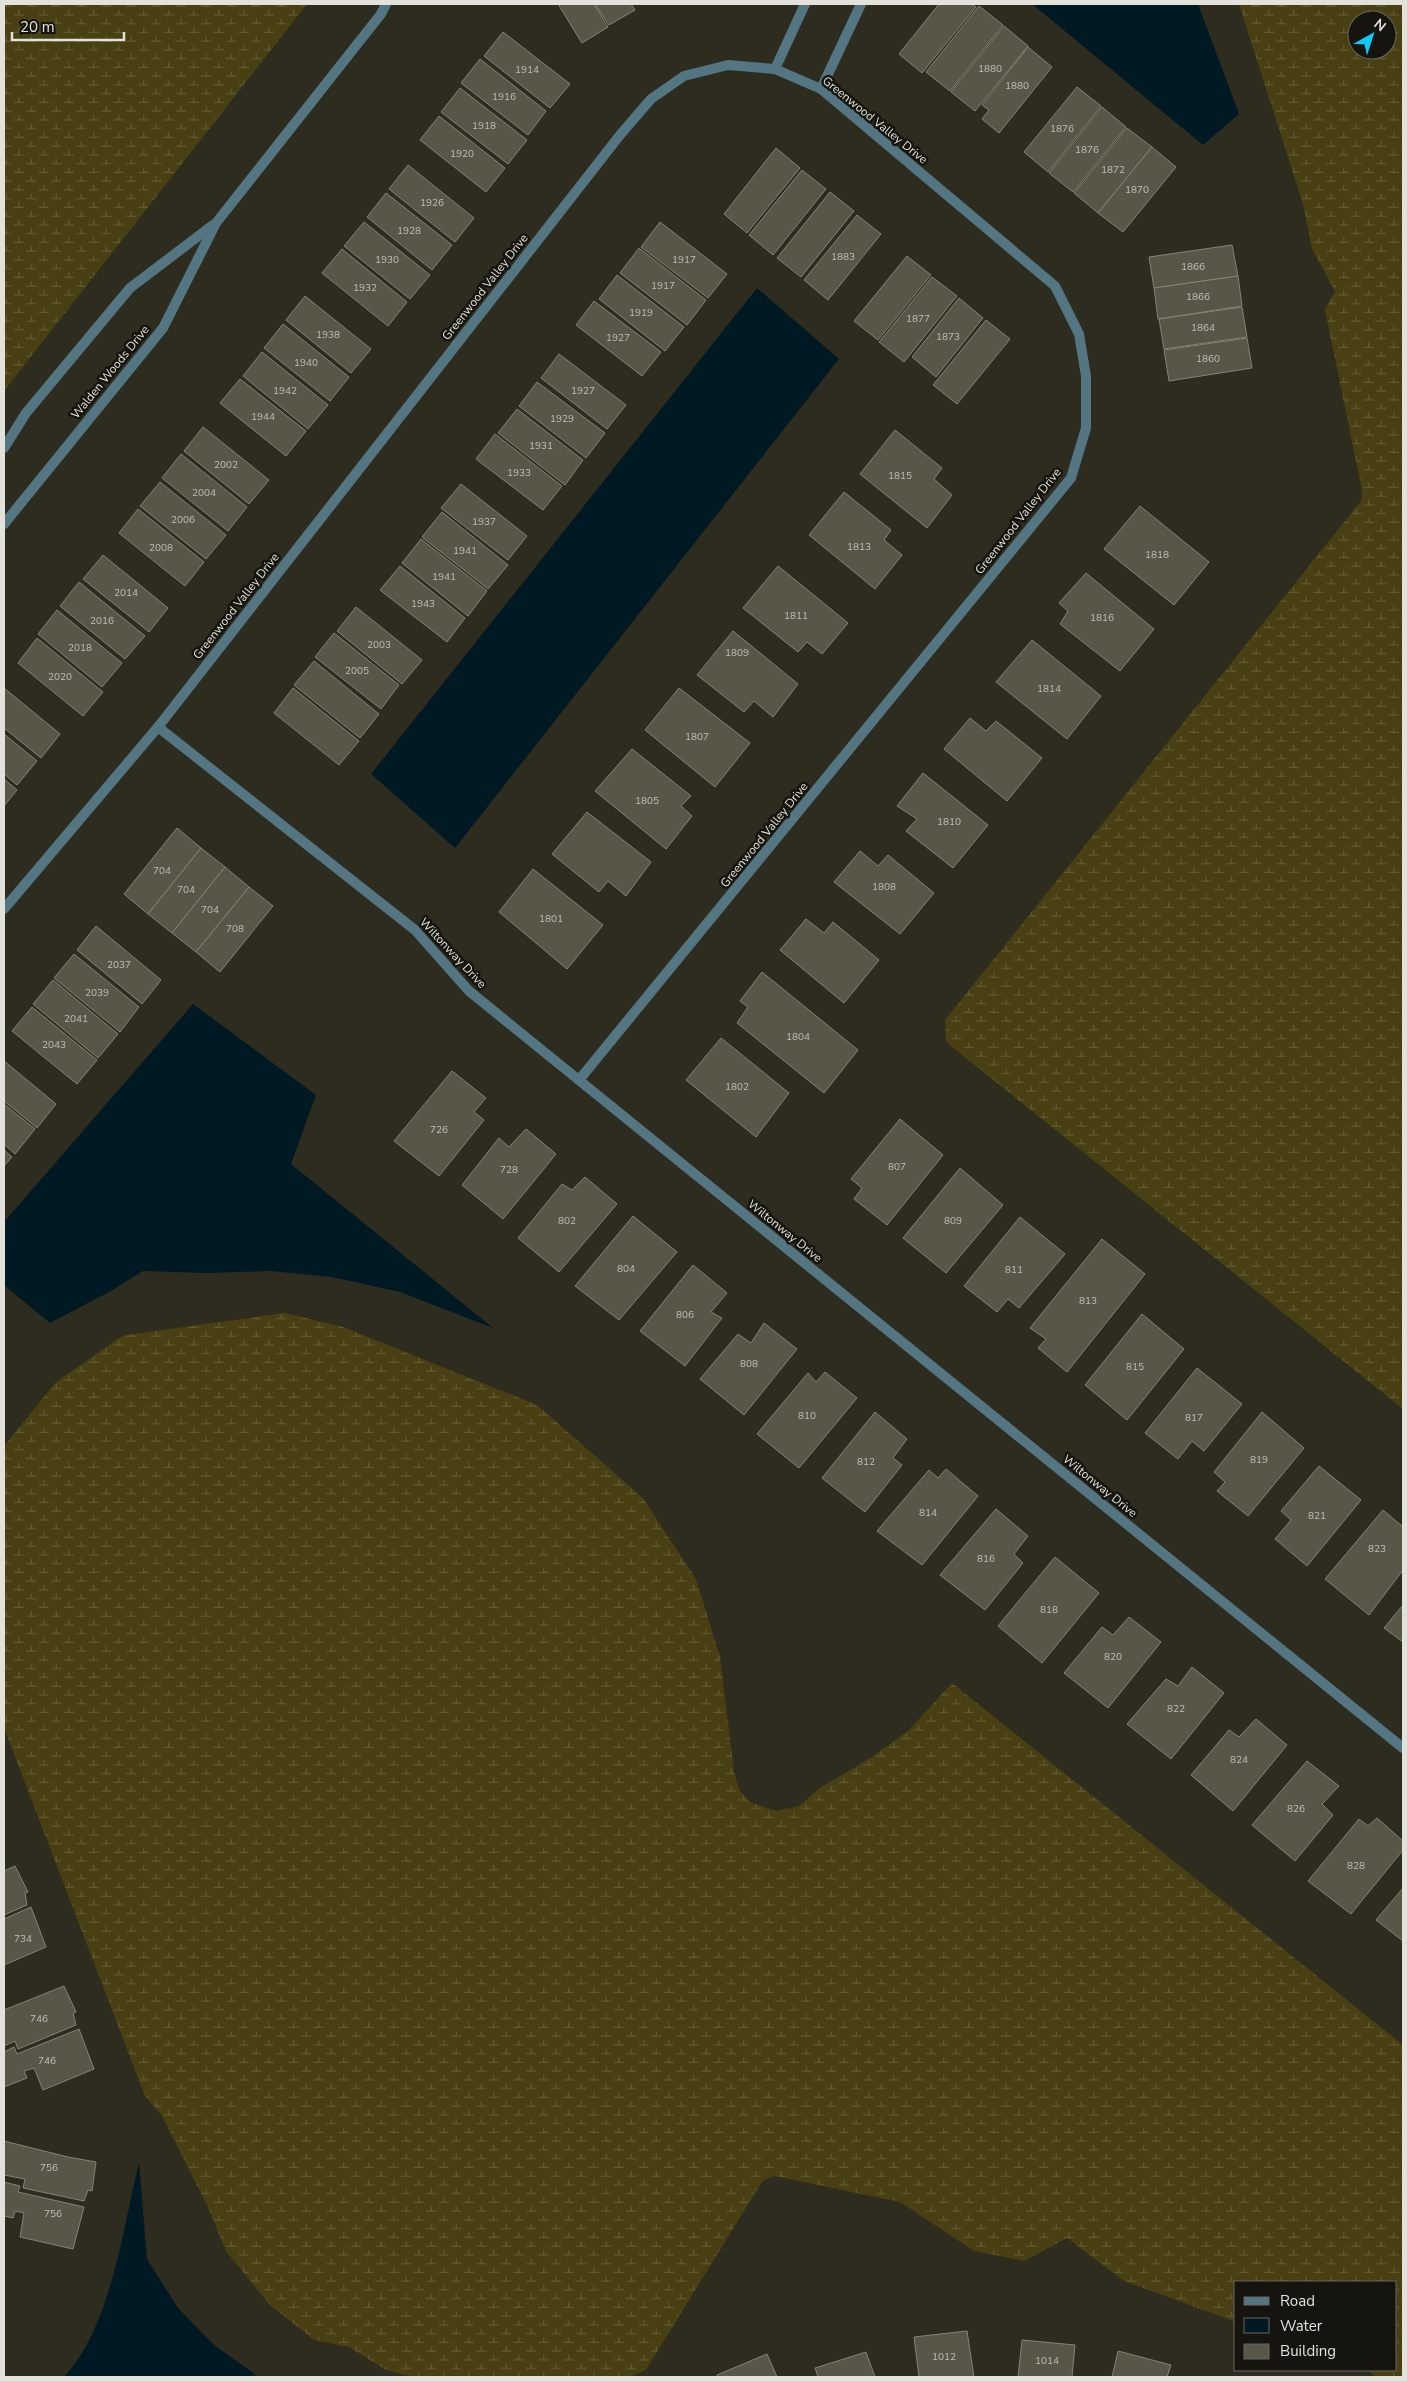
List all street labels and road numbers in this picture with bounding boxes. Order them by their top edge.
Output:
street label: Greenwood Valley Drive [819,73,931,167]
street label: Greenwood Valley Drive [438,231,532,343]
street label: Walden Woods Drive [67,322,153,422]
street label: Greenwood Valley Drive [971,465,1065,577]
street label: Greenwood Valley Drive [189,550,283,662]
street label: Greenwood Valley Drive [717,779,811,891]
street label: Wiltonway Drive [416,914,490,992]
street label: Wiltonway Drive [745,1196,825,1266]
street label: Wiltonway Drive [1060,1451,1140,1521]

